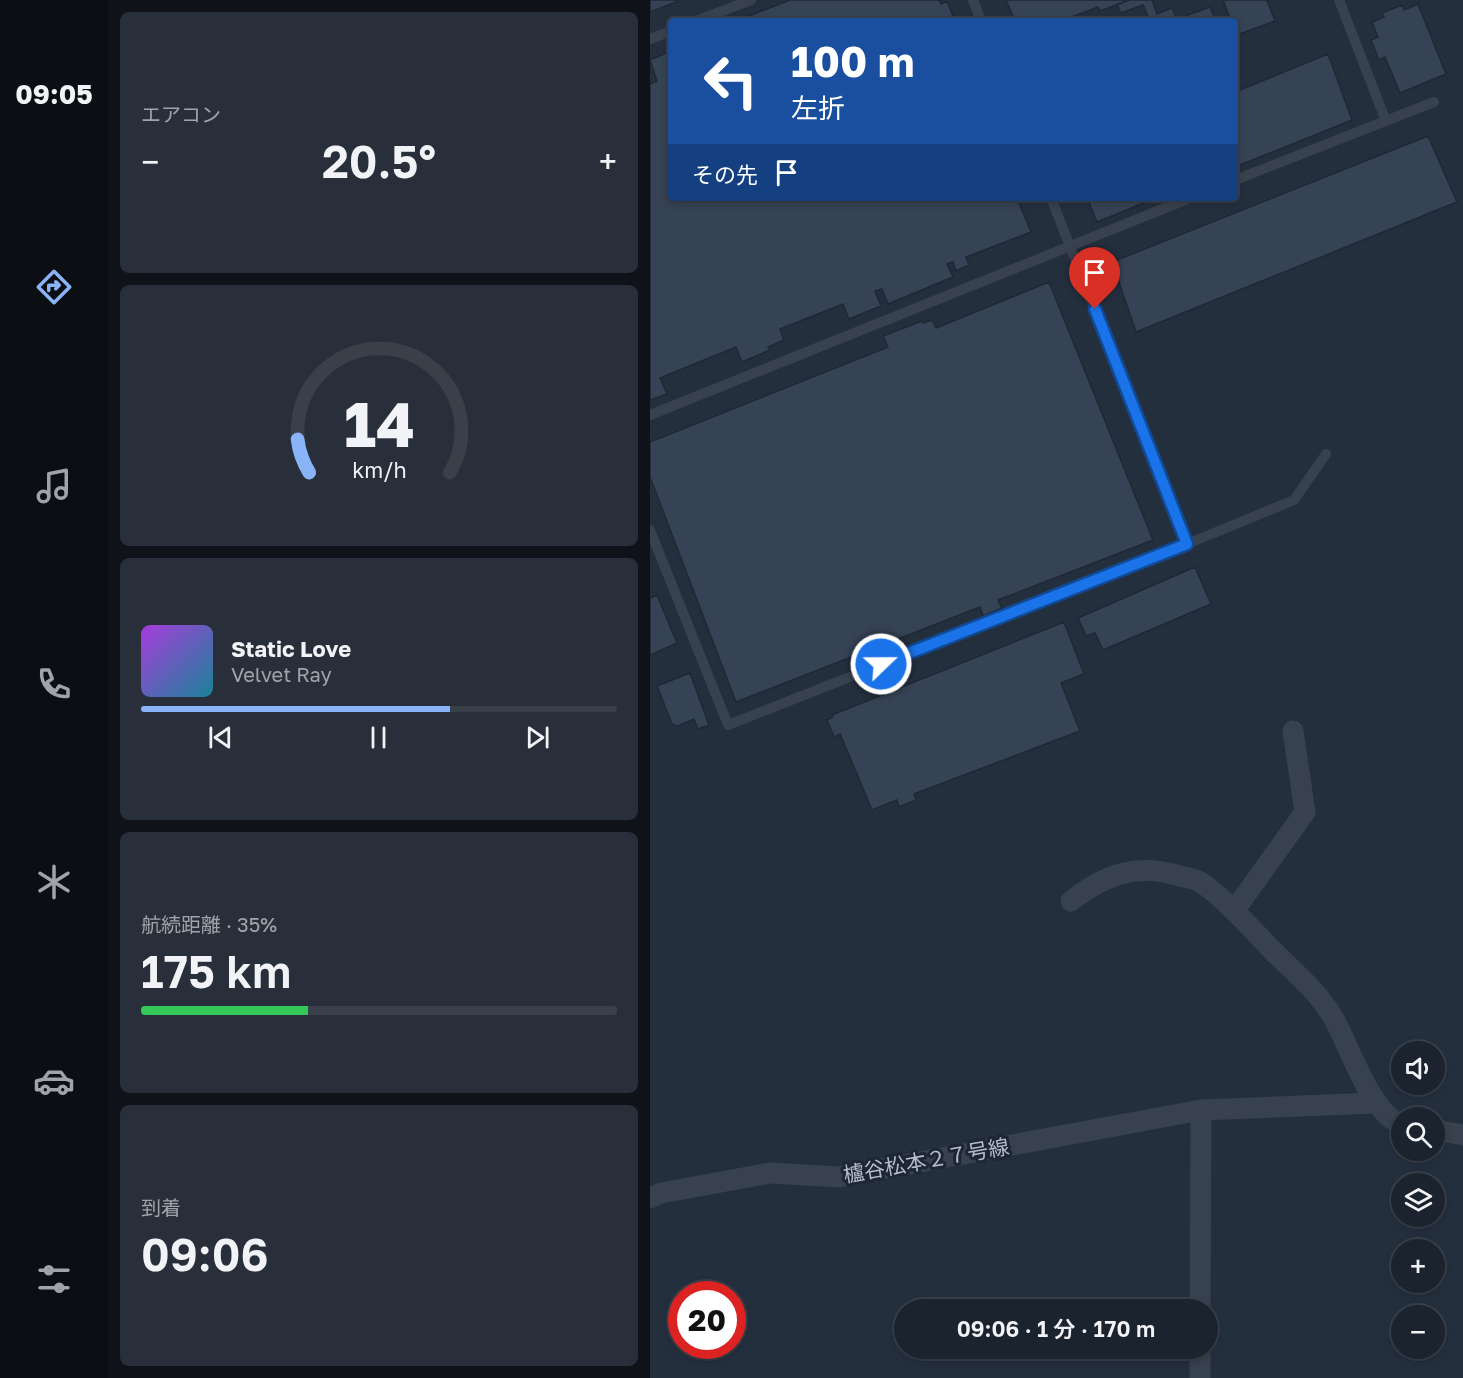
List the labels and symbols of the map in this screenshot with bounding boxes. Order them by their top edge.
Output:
pin [1069,247,1120,309]
position arrow [849,632,913,696]
street label: 櫨谷松本２７号線 [841,1133,1011,1187]
speed limit sign: 20 [668,1281,746,1359]

